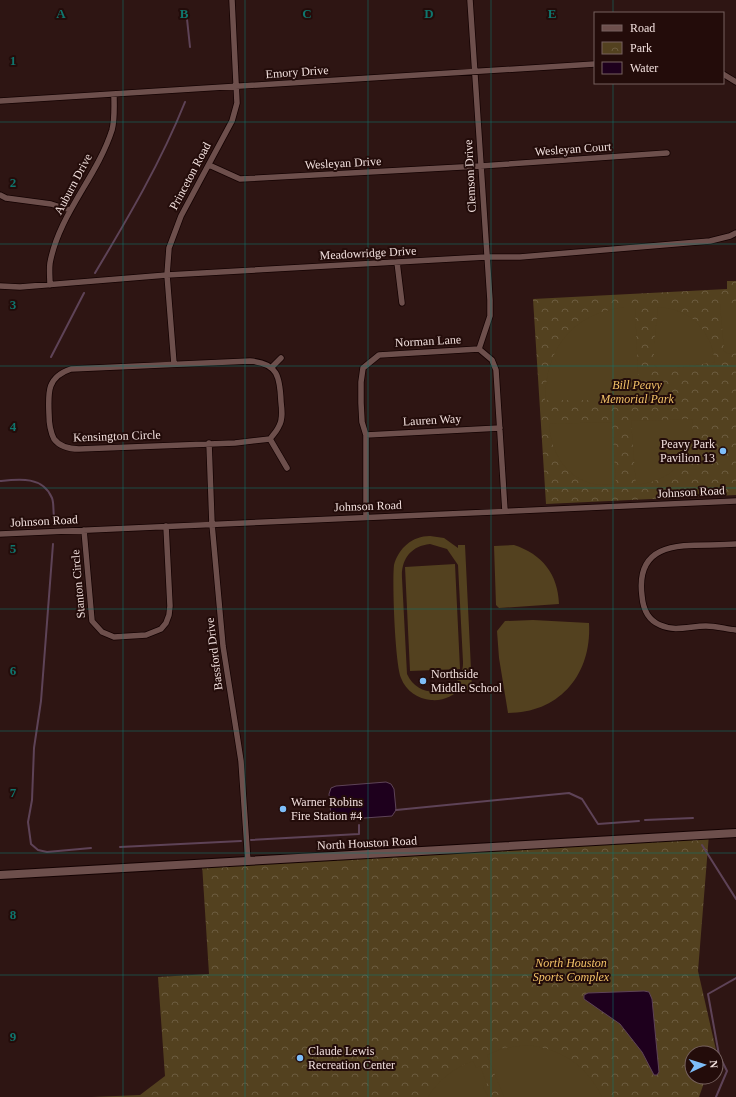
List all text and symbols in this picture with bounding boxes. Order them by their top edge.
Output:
text: A [56,6,66,21]
text: B [180,6,189,21]
text: C [302,6,312,21]
text: D [424,6,434,21]
text: E [548,6,556,21]
legend [594,12,724,84]
text: Road [630,21,655,35]
text: Park [630,41,652,55]
text: 1 [10,53,16,68]
text: Water [630,61,658,75]
street label: Emory Drive [265,63,329,81]
street label: Clemson Drive [461,139,479,213]
street label: Wesleyan Court [534,139,612,159]
street label: Princeton Road [166,140,214,212]
street label: Auburn Drive [51,151,95,217]
street label: Wesleyan Drive [304,154,382,172]
text: 2 [10,175,16,190]
street label: Meadowridge Drive [319,243,417,263]
text: 3 [10,297,17,312]
street label: Norman Lane [395,332,461,350]
park label: Bill Peavy Memorial Park [599,378,674,406]
street label: Lauren Way [402,411,462,429]
text: 4 [10,419,17,434]
street label: Kensington Circle [73,427,161,445]
place label: Peavy Park Pavilion 13 [660,437,715,465]
marker: Peavy Park Pavilion 13 [718,446,728,456]
street label: Johnson Road [657,483,725,501]
street label: Johnson Road [334,498,402,514]
street label: Johnson Road [10,512,78,530]
text: 5 [10,541,17,556]
street label: Stanton Circle [68,549,88,619]
street label: Bassford Drive [203,617,225,691]
text: 6 [10,663,17,678]
place label: Northside Middle School [431,667,503,695]
marker: Northside Middle School [418,676,428,686]
text: 7 [10,785,17,800]
place label: Warner Robins Fire Station #4 [291,795,363,823]
marker: Warner Robins Fire Station #4 [278,804,288,814]
street label: North Houston Road [317,833,417,853]
text: 8 [10,907,17,922]
park label: North Houston Sports Complex [533,956,610,984]
text: 9 [10,1029,17,1044]
place label: Claude Lewis Recreation Center [308,1044,395,1072]
north arrow [684,1045,724,1085]
marker: Claude Lewis Recreation Center [295,1053,305,1063]
text: N [708,1060,720,1069]

